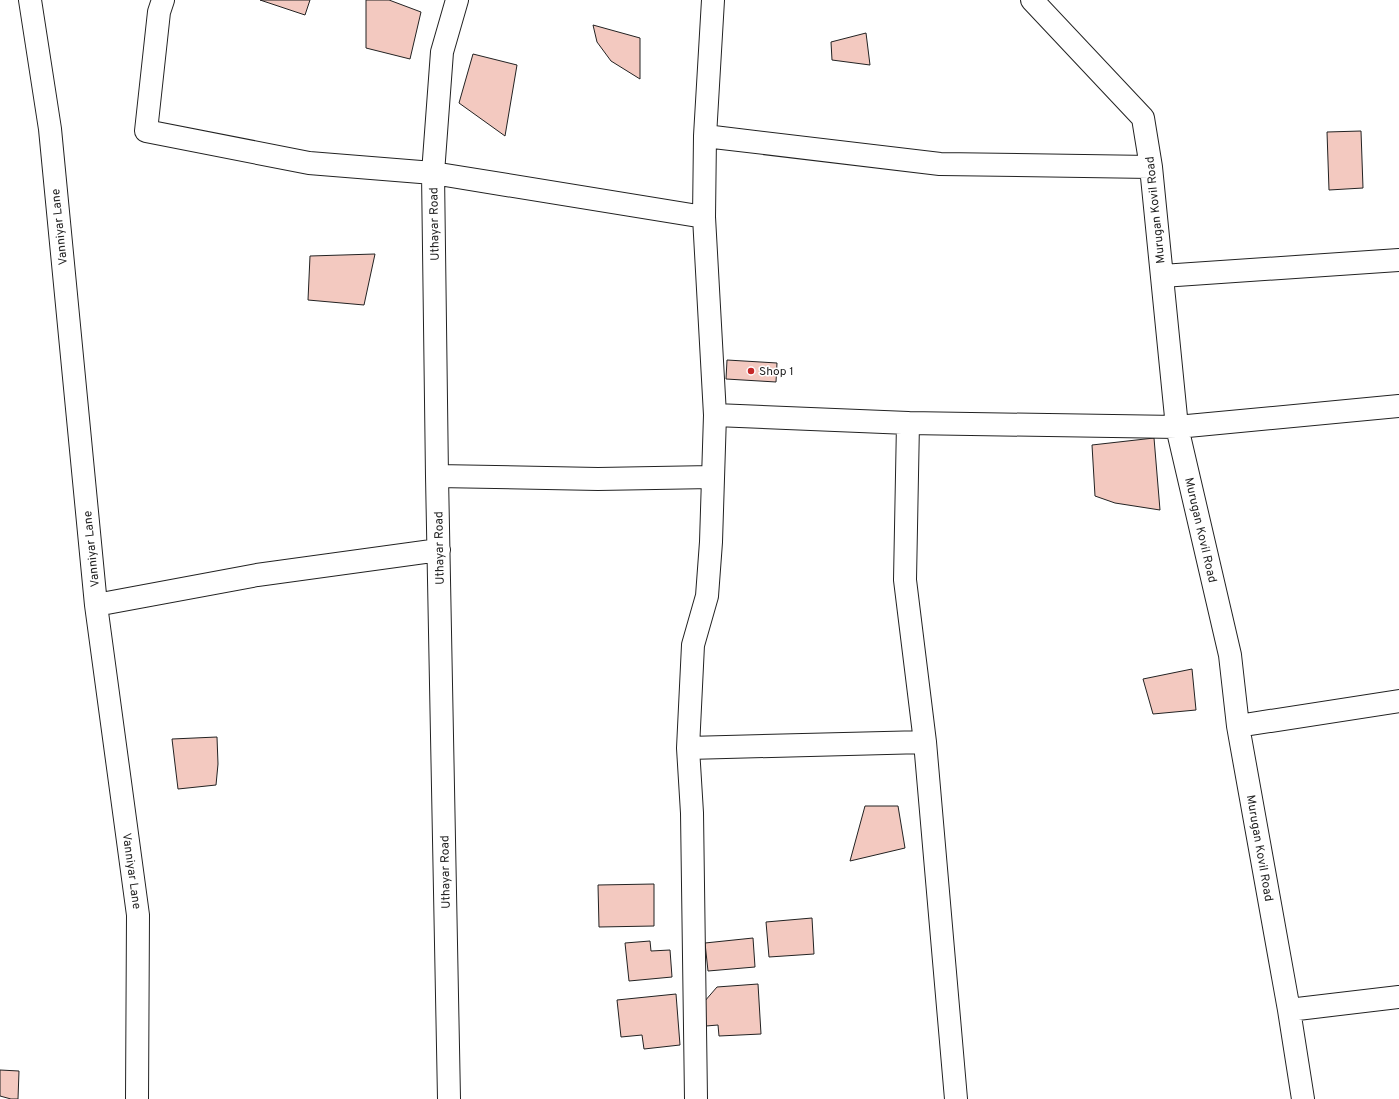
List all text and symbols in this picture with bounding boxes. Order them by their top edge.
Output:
street label: Murugan Kovil Road [1142,155,1170,264]
street label: Uthayar Road [426,187,444,261]
street label: Vanniyar Lane [48,188,72,266]
place label: Shop 1 [759,364,794,380]
marker: Shop 1 [746,366,756,376]
street label: Murugan Kovil Road [1180,476,1220,585]
street label: Vanniyar Lane [80,510,104,588]
street label: Uthayar Road [431,511,449,585]
street label: Murugan Kovil Road [1242,794,1276,903]
street label: Vanniyar Lane [118,832,144,910]
street label: Uthayar Road [437,835,455,909]

